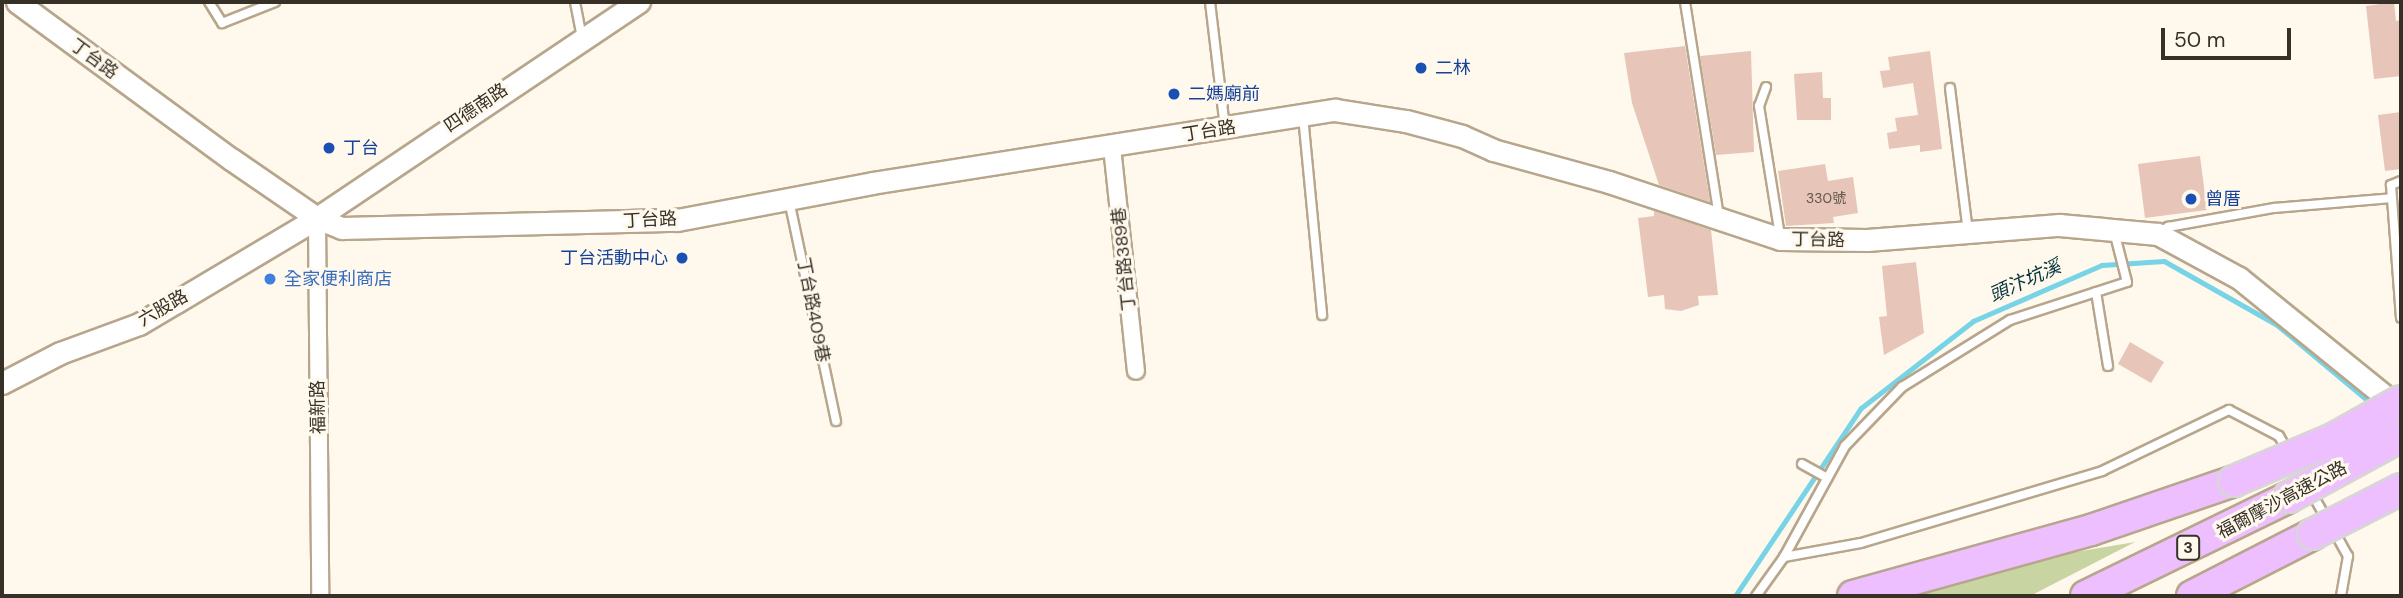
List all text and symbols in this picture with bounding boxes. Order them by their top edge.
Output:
scale bar [2165,14,2294,58]
text: 50 m [2174,26,2225,54]
street label: 丁台路 [66,34,122,84]
place label: 二林 [1435,57,1471,79]
marker: 二林 [1413,60,1429,76]
street label: 四德南路 [440,79,512,137]
place label: 二媽廟前 [1188,83,1260,105]
marker: 二媽廟前 [1166,86,1182,102]
street label: 丁台路 [1181,116,1237,146]
place label: 丁台 [343,137,379,159]
marker: 丁台 [321,140,337,156]
place label: 曾厝 [2205,188,2241,210]
house number: 330號 [1806,190,1846,206]
marker: 曾厝 [2183,191,2199,207]
street label: 丁台路389巷 [1108,206,1140,312]
street label: 丁台路 [622,208,678,232]
street label: 丁台路 [1791,229,1845,251]
place label: 丁台活動中心 [560,247,668,269]
marker: 丁台活動中心 [674,250,690,266]
water label: 頭汴坑溪 [1986,255,2064,307]
street label: 丁台路409巷 [792,256,834,364]
place label: 全家便利商店 [284,268,392,290]
marker: 全家便利商店 [262,271,278,287]
street label: 六股路 [134,285,192,331]
street label: 福新路 [307,380,329,434]
street label: 福爾摩沙高速公路 [2213,457,2351,543]
road number: 3 [2176,536,2200,561]

